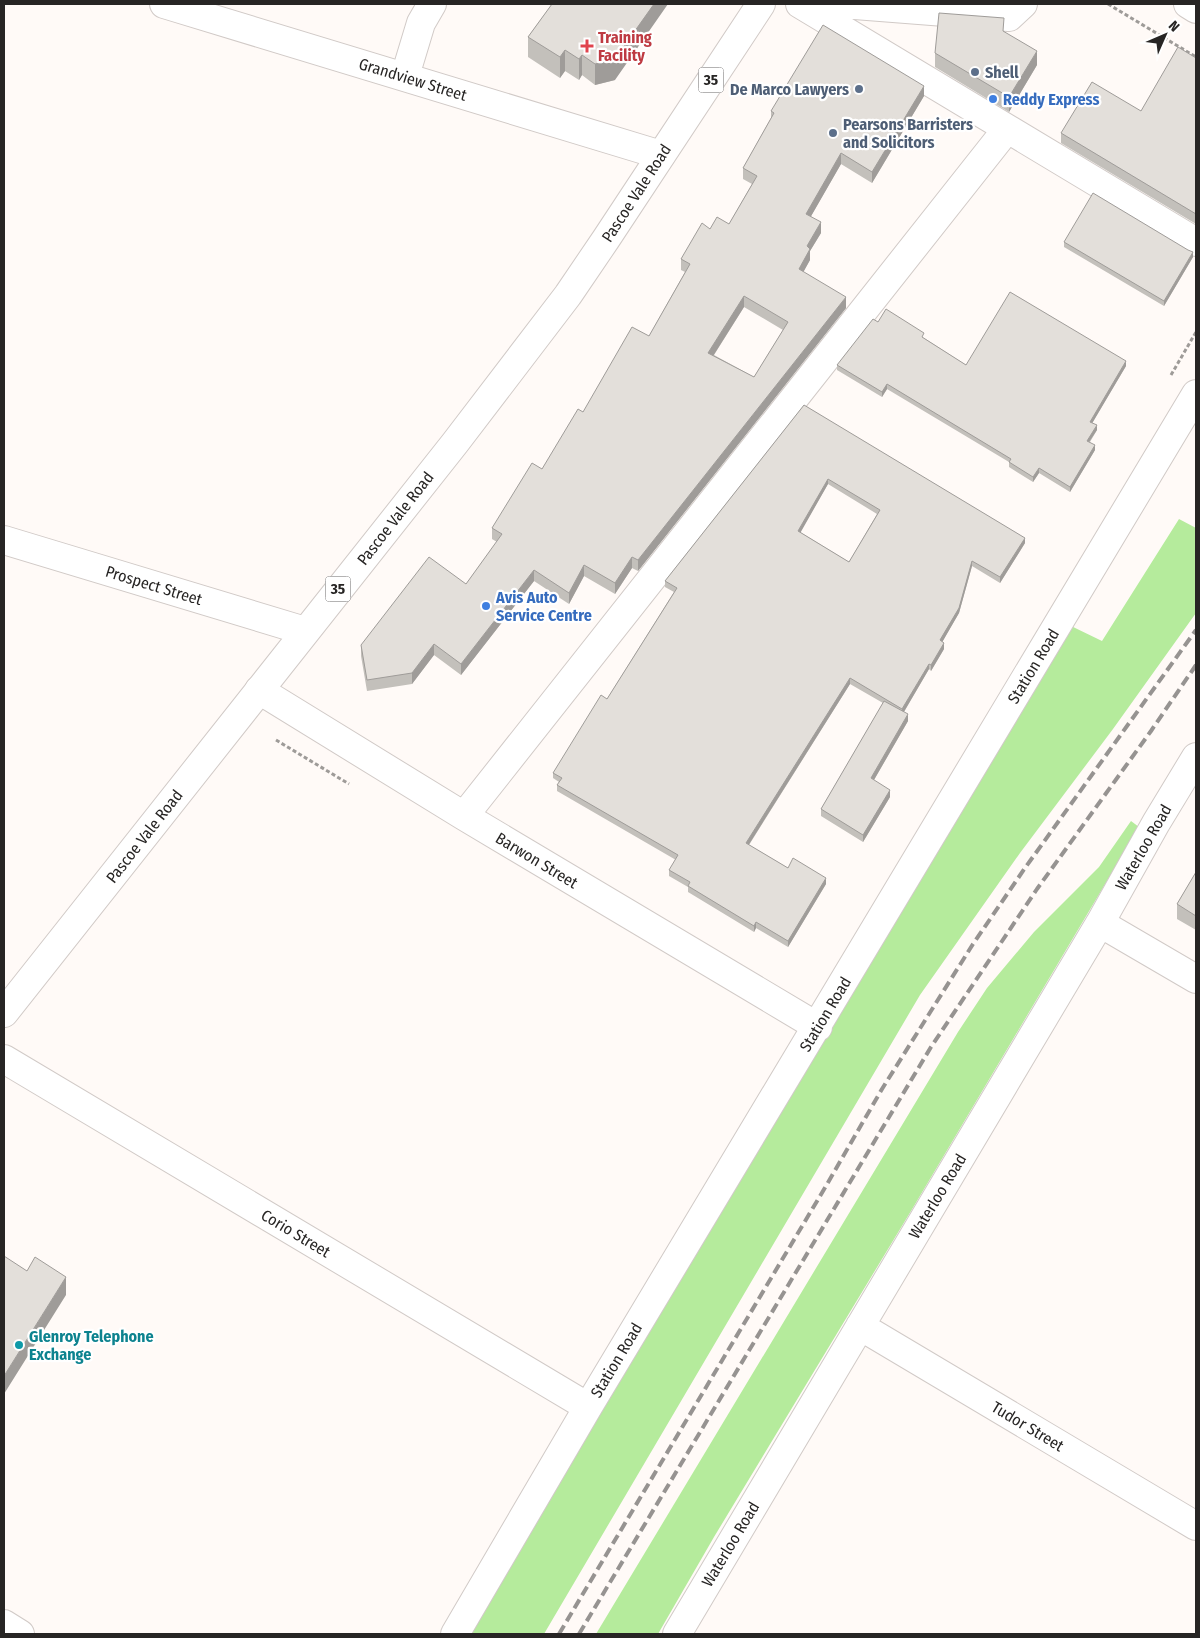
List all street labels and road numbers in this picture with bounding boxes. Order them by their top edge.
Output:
street label: Grandview Street [357,54,470,105]
road number: 35 [698,68,724,92]
street label: Pascoe Vale Road [598,141,675,246]
street label: Pascoe Vale Road [353,468,438,569]
street label: Prospect Street [103,562,205,609]
road number: 35 [326,576,350,602]
street label: Station Road [1004,625,1063,707]
street label: Pascoe Vale Road [102,786,187,887]
street label: Waterloo Road [1111,801,1176,893]
street label: Barwon Street [492,828,582,893]
street label: Station Road [796,973,855,1055]
street label: Waterloo Road [905,1150,970,1242]
street label: Corio Street [258,1205,334,1262]
street label: Station Road [587,1319,646,1401]
street label: Tudor Street [988,1397,1068,1456]
street label: Waterloo Road [698,1498,763,1590]

